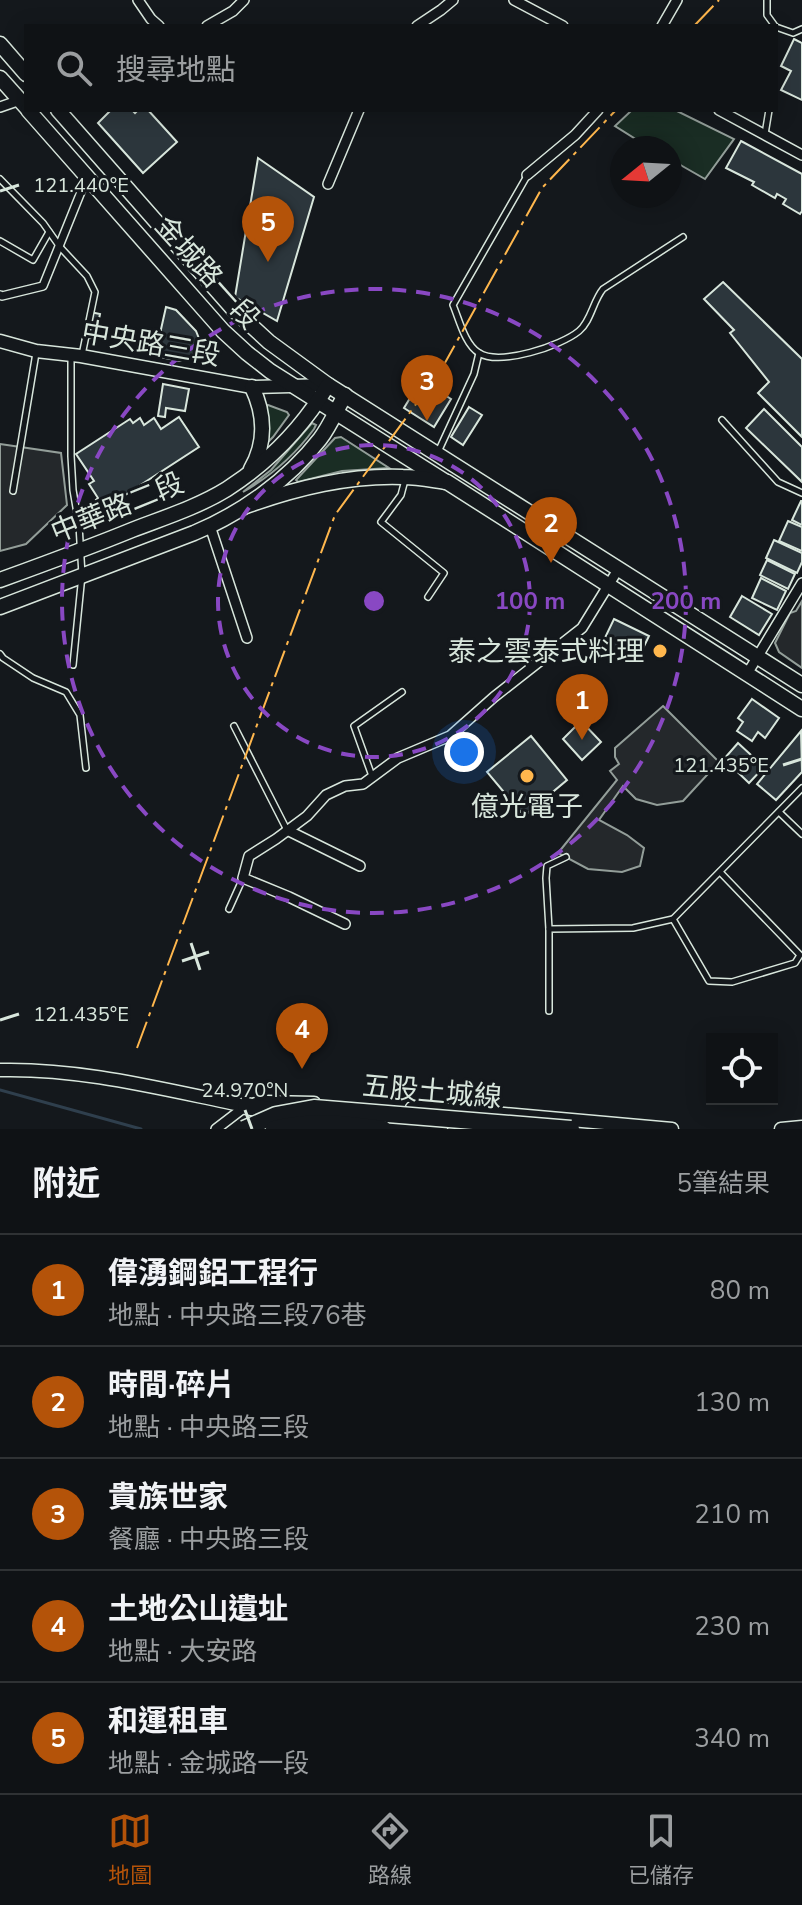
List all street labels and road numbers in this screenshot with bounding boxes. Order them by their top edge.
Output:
street label: 金城路一段 [146,208,268,337]
street label: 中央路三段 [79,313,223,375]
street label: 中華路二段 [45,464,189,552]
street label: 五股土城線 [361,1067,503,1117]

